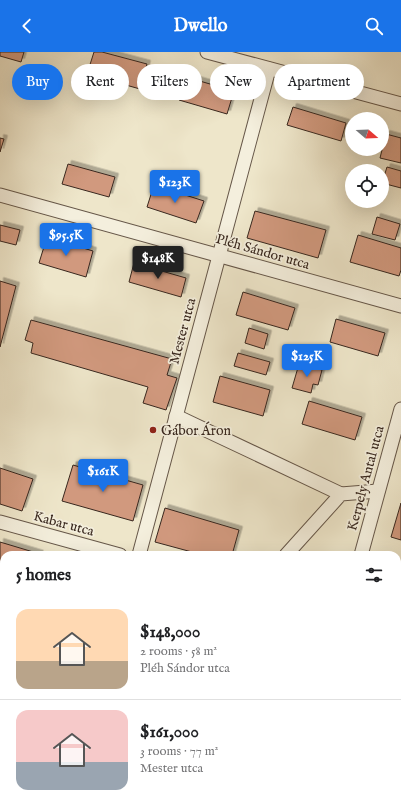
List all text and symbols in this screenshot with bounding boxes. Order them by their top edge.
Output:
icon: back [16,15,38,37]
text: Dwello [174,15,227,38]
icon: search [363,15,385,37]
chip: Buy [12,64,63,100]
chip: Rent [71,64,129,100]
chip: Filters [137,64,202,100]
chip: New [210,64,266,100]
chip: Apartment [274,64,364,100]
north arrow [345,112,389,156]
map controls [345,112,389,208]
button: locate [345,164,389,208]
pin: $123K [147,170,203,204]
text: $123K [159,174,191,191]
pin: $95.5K [33,223,99,257]
text: $95.5K [49,227,83,244]
street label: Pléh Sándor utca [214,230,313,274]
pin: $148K [130,246,186,280]
text: $148K [142,250,174,267]
street label: Mester utca [165,295,201,366]
pin: $125K [279,344,335,378]
text: $125K [291,348,323,365]
place label: Gábor Áron [161,421,231,440]
street label: Kerpely Antal utca [343,423,389,533]
marker: Gábor Áron [148,425,158,435]
pin: $161K [75,459,131,493]
text: $161K [87,463,119,480]
street label: Kabar utca [31,507,97,541]
icon: filters [363,564,385,586]
text: 5 homes [16,565,71,586]
text: $148,000 [140,622,200,643]
icon: home [48,625,96,673]
text: 2 rooms · 58 m² [140,643,217,660]
text: Pléh Sándor utca [140,660,230,677]
text: $161,000 [140,722,199,743]
icon: home [48,726,96,774]
text: 3 rooms · 77 m² [140,743,218,760]
text: Mester utca [140,760,203,777]

